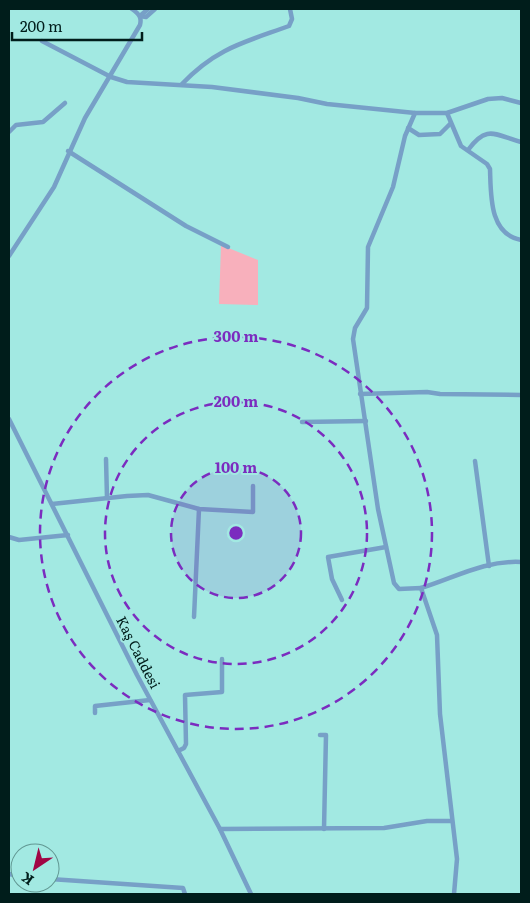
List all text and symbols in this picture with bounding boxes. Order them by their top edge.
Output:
scale bar [12,10,142,42]
text: 200 m [20,14,63,37]
text: 300 m [214,324,258,347]
text: 200 m [214,389,258,412]
text: 100 m [215,455,257,478]
centre of rings [227,524,245,542]
street label: Kaş Caddesi [112,612,166,692]
north arrow [10,843,60,893]
text: K [17,868,37,891]

